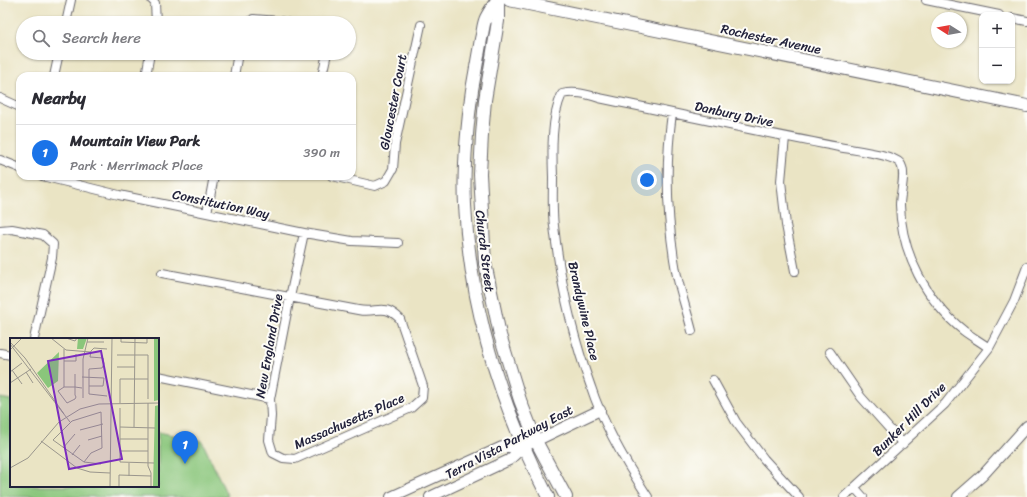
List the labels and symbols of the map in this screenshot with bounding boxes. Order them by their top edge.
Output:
north arrow [931,12,967,48]
street label: Rochester Avenue [719,17,823,61]
street label: Gloucester Court [372,52,414,152]
street label: Danbury Drive [692,94,776,134]
your location [637,170,657,190]
street label: Constitution Way [170,182,272,226]
street label: Church Street [469,209,501,293]
street label: Brandywine Place [561,259,607,363]
street label: New England Drive [249,292,289,400]
inset map [10,338,159,487]
street label: Bunker Hill Drive [866,376,952,462]
street label: Massachusetts Place [290,386,408,456]
street label: Terra Vista Parkway East [441,398,577,486]
pin: 1 [172,431,198,464]

